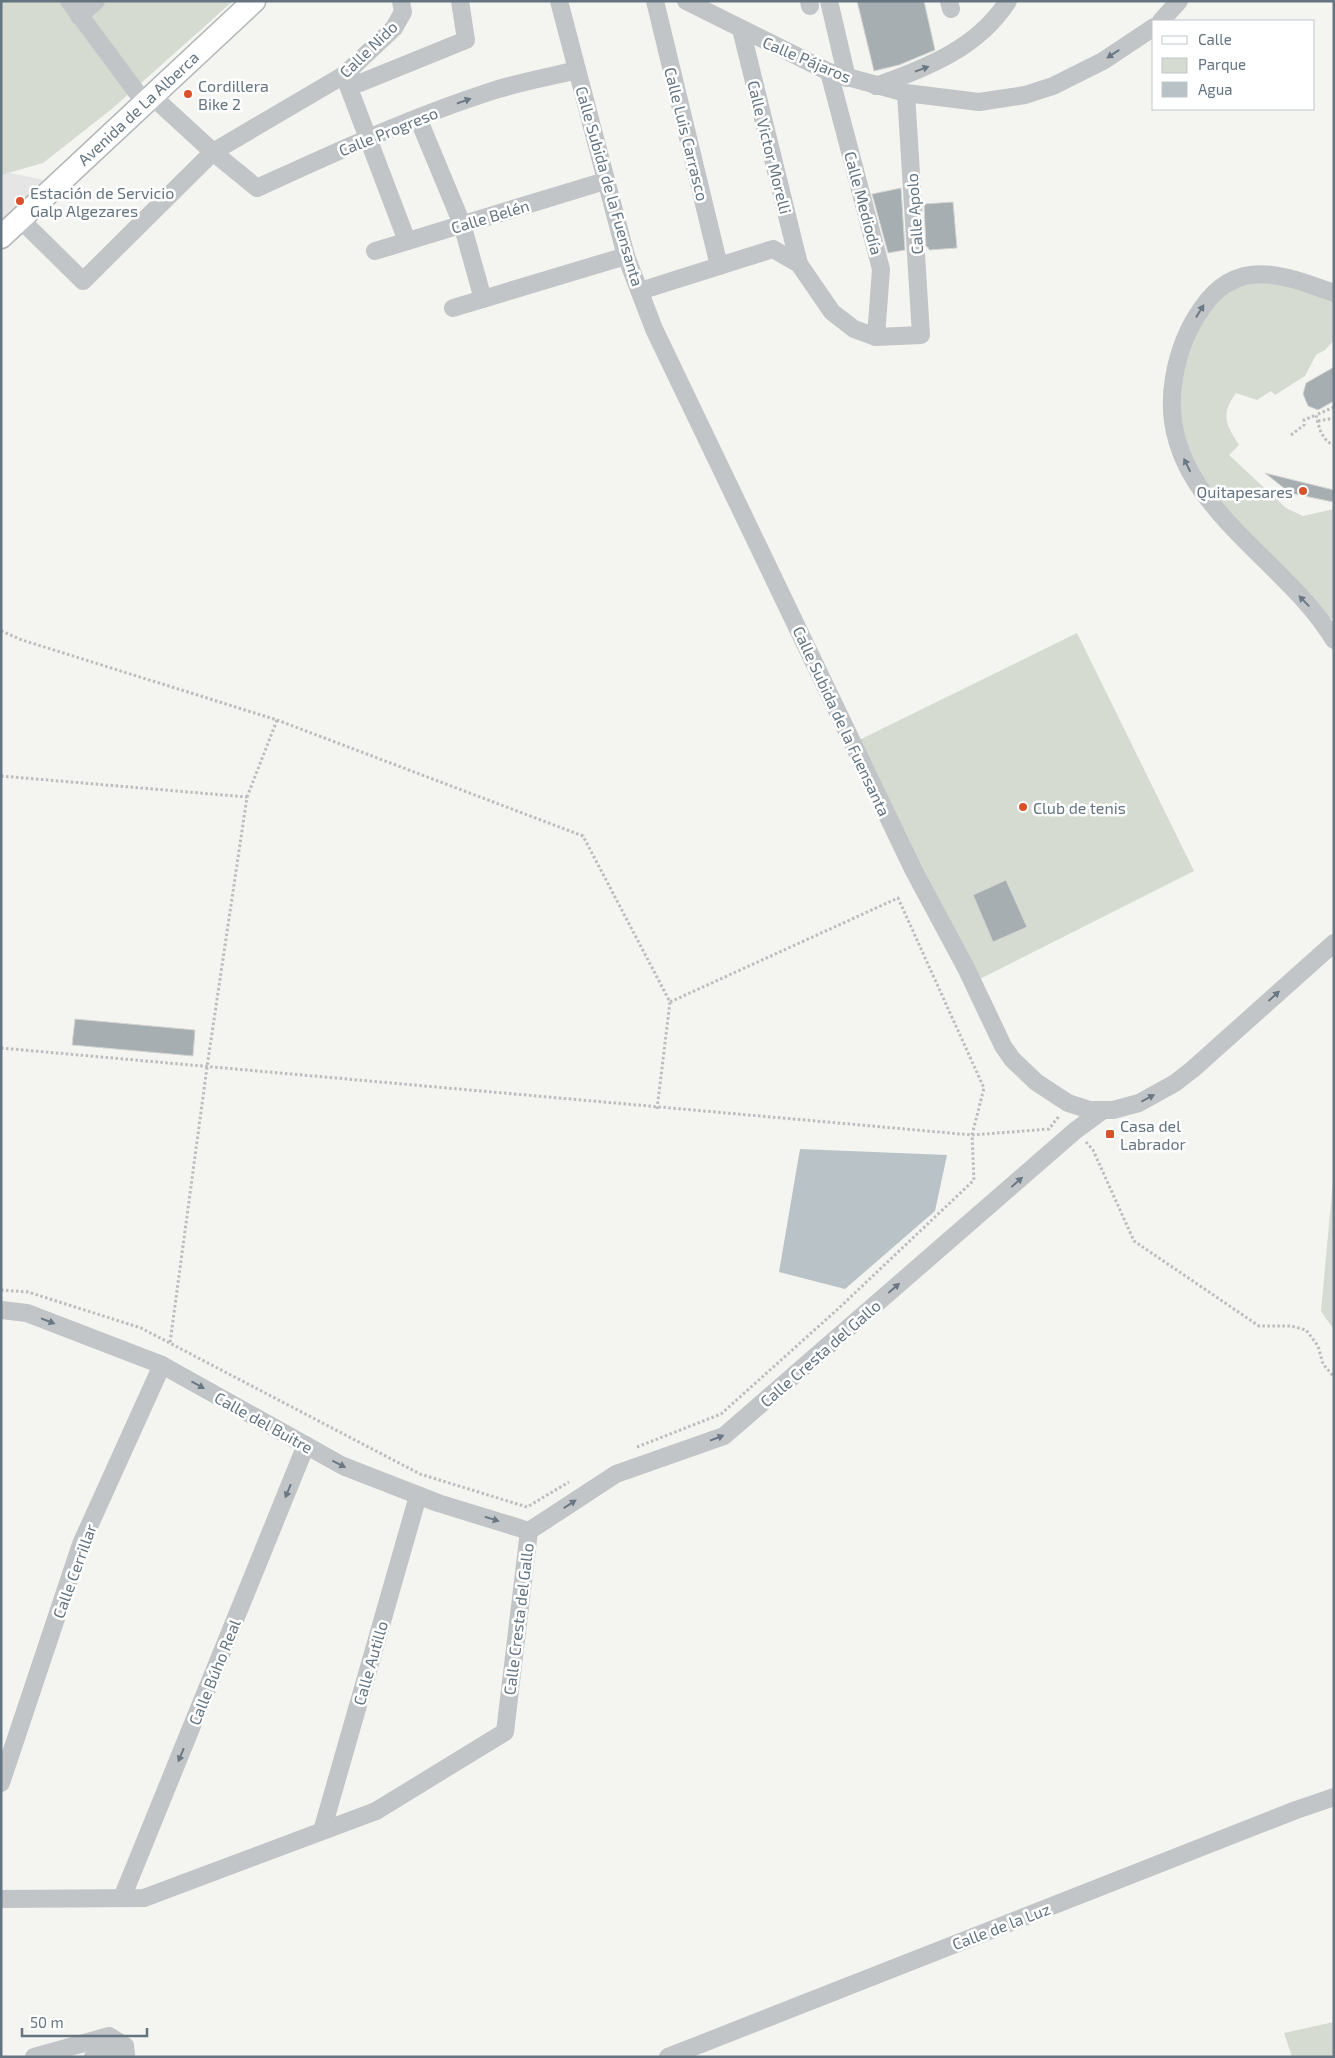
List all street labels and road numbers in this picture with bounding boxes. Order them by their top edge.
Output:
street label: Calle Nido [335,17,401,81]
street label: Calle Pájaros [760,32,854,87]
street label: Avenida de La Alberca [74,47,202,169]
street label: Calle Luis Carrasco [661,65,713,203]
street label: Calle Victor Morelli [744,78,796,216]
street label: Calle Subida de la Fuensanta [572,84,648,288]
street label: Calle Progreso [336,102,440,160]
street label: Calle Mediodía [841,149,887,257]
street label: Calle Apolo [902,173,926,255]
street label: Calle Belén [449,195,531,237]
street label: Calle Subida de la Fuensanta [790,623,894,819]
street label: Calle Cresta del Gallo [756,1296,884,1410]
street label: Calle del Buitre [212,1387,316,1457]
street label: Calle Cerrillar [48,1521,100,1621]
street label: Calle Cresta del Gallo [499,1542,537,1696]
street label: Calle Búho Real [184,1616,244,1728]
street label: Calle Autillo [349,1619,391,1707]
street label: Calle de la Luz [949,1899,1053,1953]

